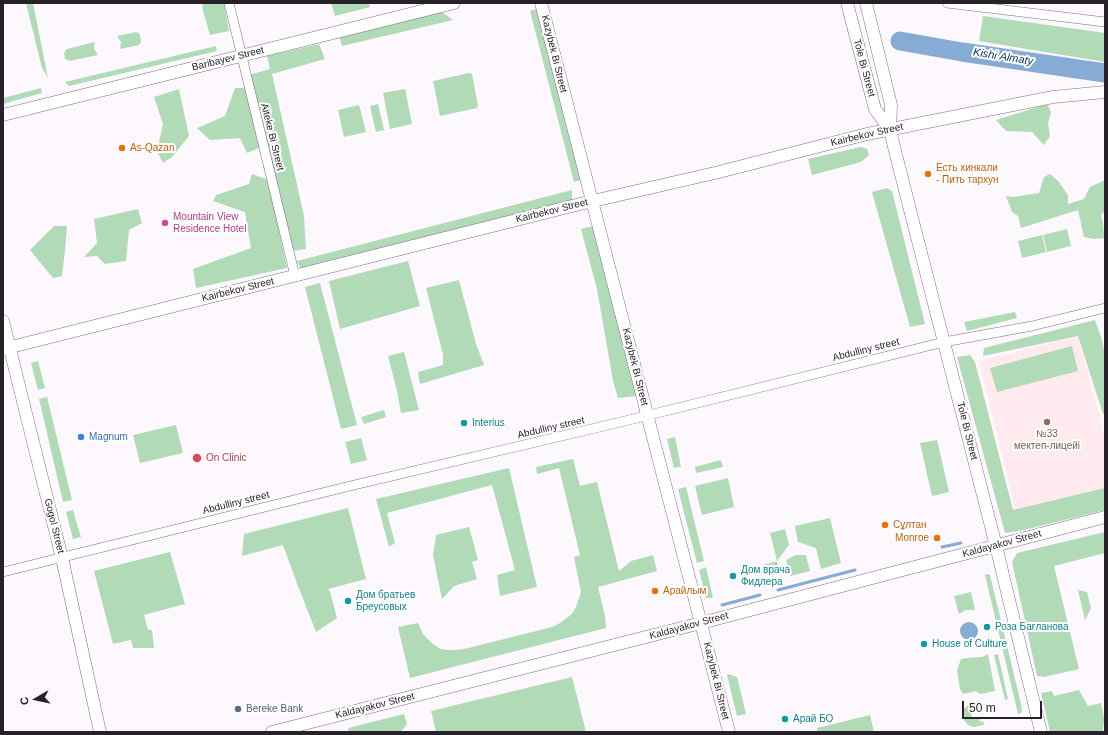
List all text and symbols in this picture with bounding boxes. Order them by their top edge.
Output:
street label: Kazybek Bi Street [539,14,569,94]
street label: Tole Bi Street [851,38,877,98]
street label: Baribayev Street [191,44,265,74]
water label: Kіshі Almaty [972,46,1034,68]
street label: Aiteke Bi Street [258,102,286,172]
street label: Kairbekov Street [830,121,904,149]
place label: As-Qazan [130,142,174,154]
marker: As-Qazan [117,143,127,153]
place label: Есть хинкали - Пить тархун [936,162,998,186]
marker: Есть хинкали - Пить тархун [923,169,933,179]
street label: Kairbekov Street [515,196,589,226]
place label: Mountain View Residence Hotel [173,211,246,234]
marker: Mountain View Residence Hotel [160,218,170,228]
street label: Kairbekov Street [201,275,275,305]
street label: Kazybek Bi Street [620,327,650,407]
street label: Abdulliny street [831,336,901,364]
street label: Tole Bi Street [954,401,980,461]
street label: Abdulliny street [516,414,586,442]
place label: Interius [472,417,505,429]
marker: №33 мектеп-лицейі [1042,417,1052,427]
marker: Interius [459,418,469,428]
place label: №33 мектеп-лицейі [1014,428,1080,452]
place label: Magnum [89,431,128,443]
marker: Magnum [76,432,86,442]
marker: On Clinic [191,452,203,464]
place label: On Clinic [206,452,247,464]
street label: Abdulliny street [201,489,271,517]
street label: Gogol Street [41,497,67,555]
place label: Сұлтан [893,519,927,531]
marker: Сұлтан [880,520,890,530]
street label: Kaldayakov Street [961,528,1043,560]
place label: Monroe [895,532,929,544]
marker: Monroe [932,533,942,543]
place label: Дом врача Фидлера [741,564,790,588]
marker: Дом врача Фидлера [728,571,738,581]
place label: Арайлым [663,585,706,597]
marker: Арайлым [650,586,660,596]
place label: Дом братьев Бреусовых [356,589,415,612]
marker: Дом братьев Бреусовых [343,596,353,606]
street label: Kaldayakov Street [648,610,730,642]
place label: Роза Бағланова [995,621,1069,633]
marker: Роза Бағланова [982,622,992,632]
place label: House of Culture [932,638,1007,650]
marker: House of Culture [919,639,929,649]
street label: Kazybek Bi Street [701,641,731,721]
north arrow [16,679,56,719]
street label: Kaldayakov Street [334,690,416,722]
scale bar [964,693,1044,719]
text: С [18,696,31,706]
text: 50 m [969,701,996,715]
place label: Bereke Bank [246,703,303,715]
marker: Bereke Bank [233,704,243,714]
place label: Арай БО [793,713,833,725]
marker: Арай БО [780,714,790,724]

